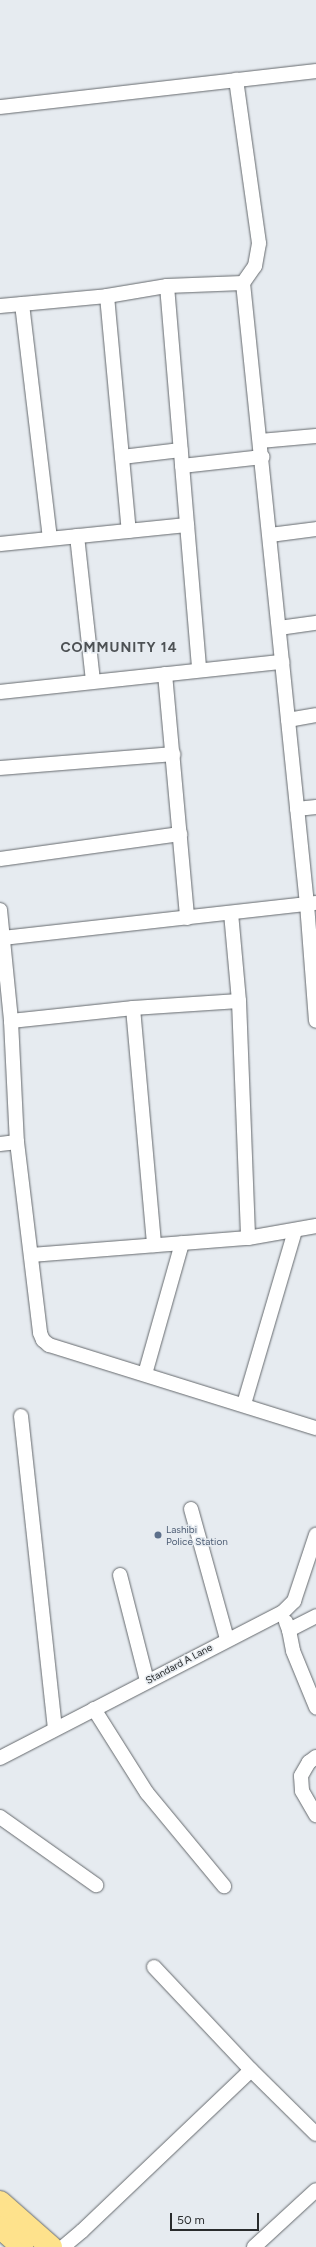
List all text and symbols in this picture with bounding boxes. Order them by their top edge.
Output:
district label: COMMUNITY 14 [60,640,178,656]
place label: Lashibi Police Station [166,1523,228,1546]
marker: Lashibi Police Station [153,1530,163,1540]
street label: Standard A Lane [144,1641,214,1687]
scale bar [172,2205,261,2231]
text: 50 m [177,2213,205,2227]

